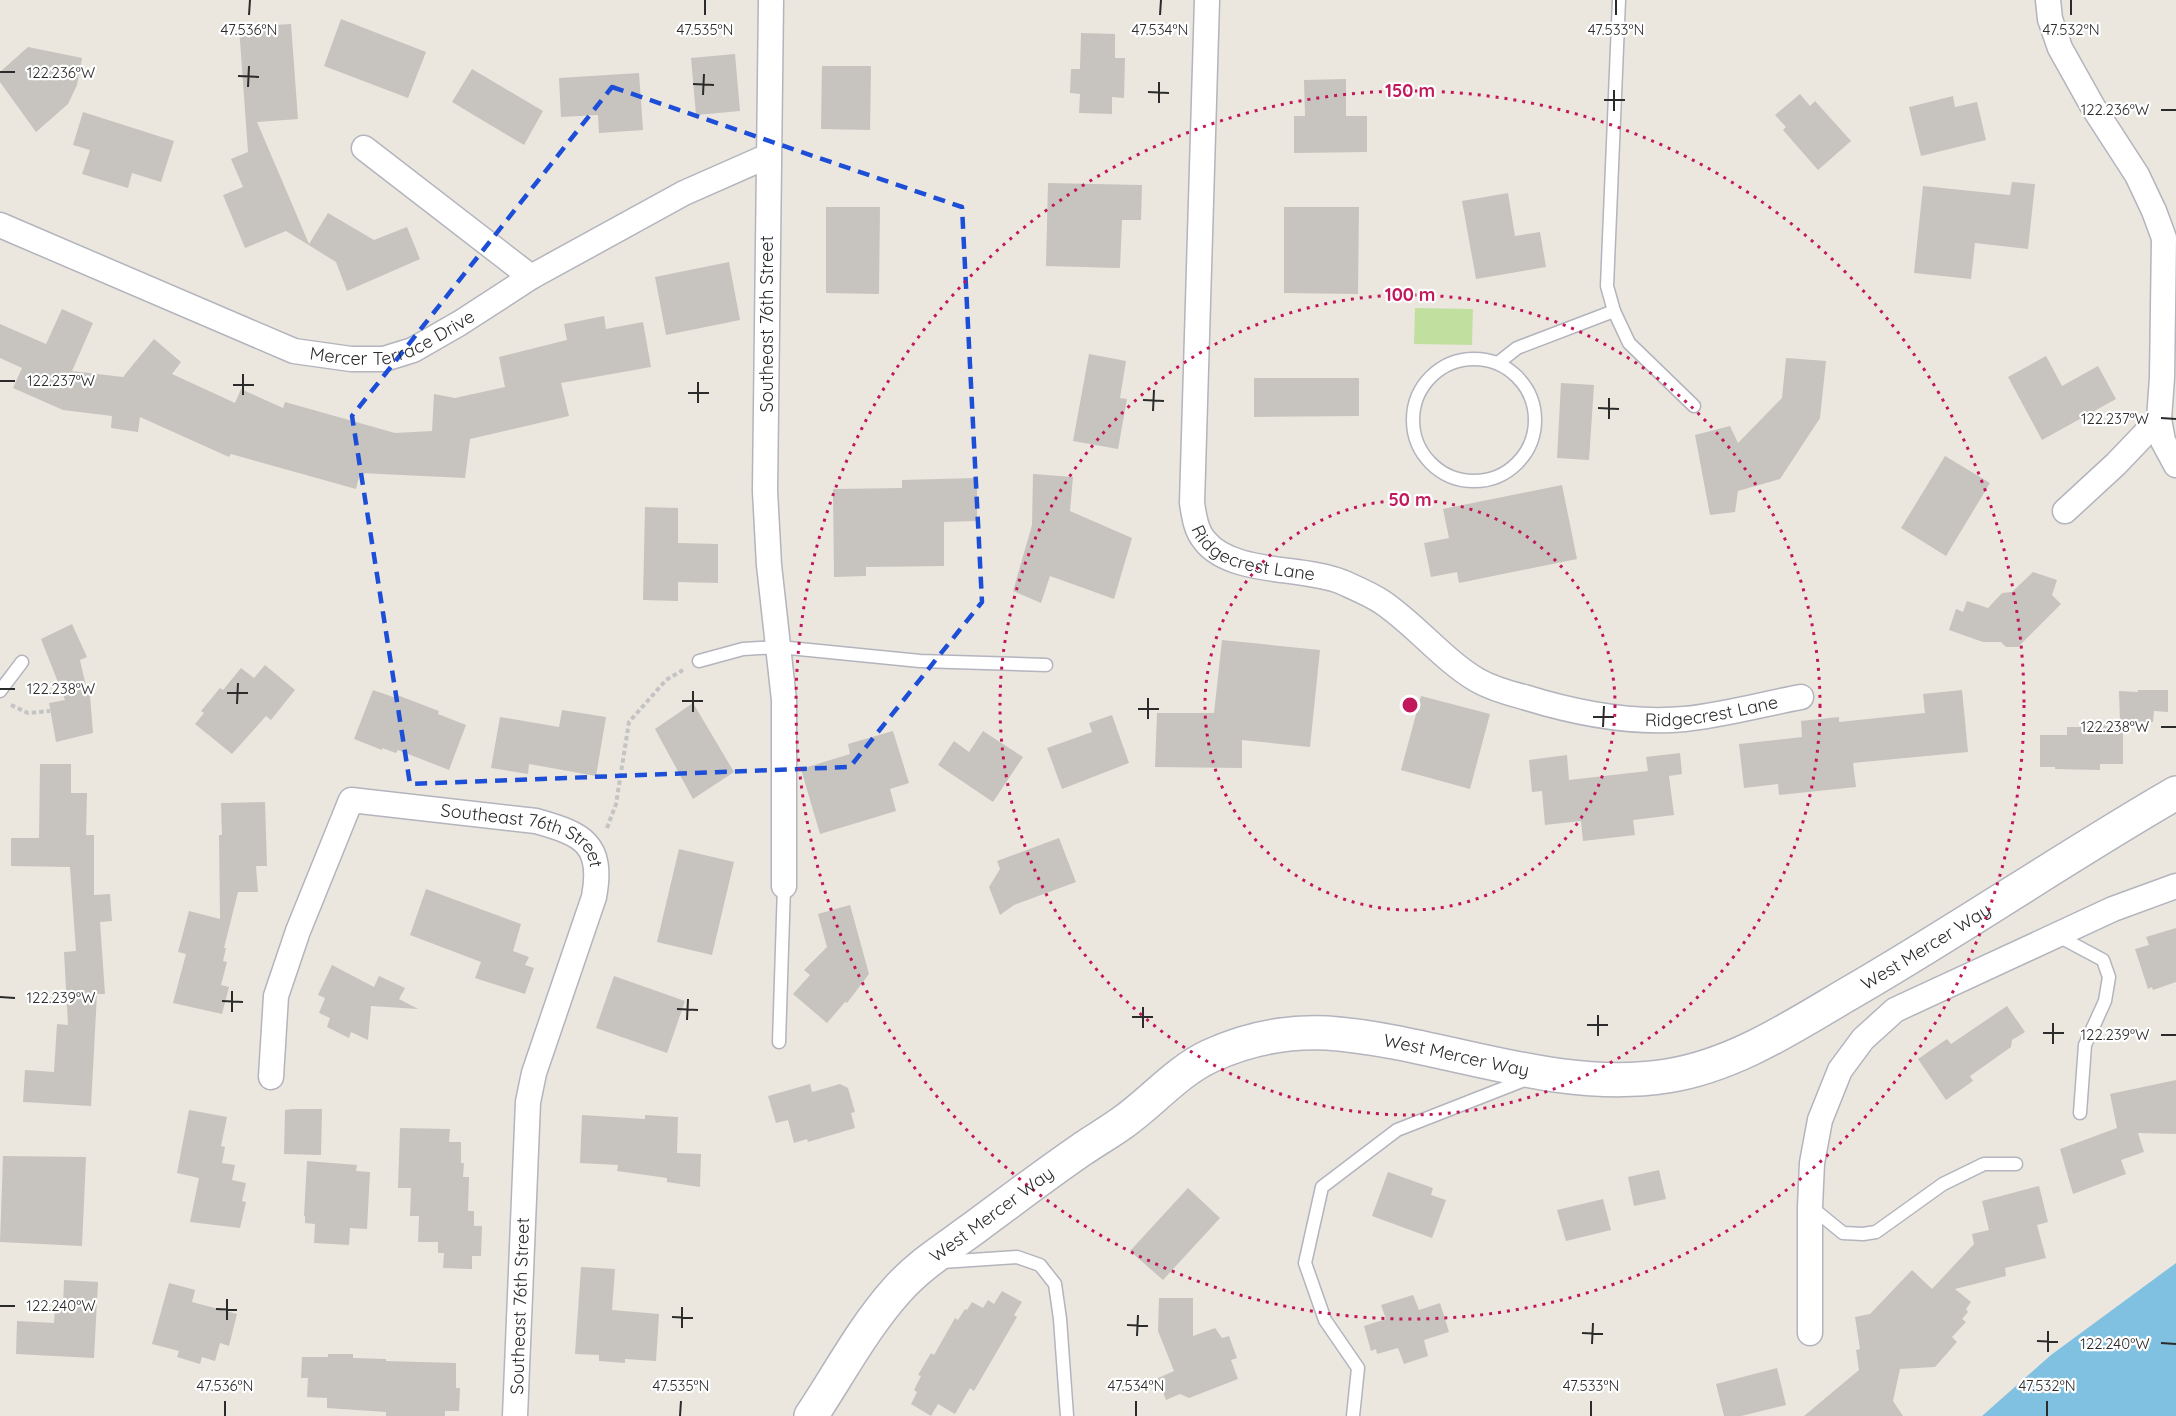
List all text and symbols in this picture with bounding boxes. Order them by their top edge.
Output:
text: 47.536°N [221,20,277,39]
text: 47.535°N [676,20,734,39]
text: 47.534°N [1132,20,1188,39]
text: 47.533°N [1588,20,1644,39]
text: 47.532°N [2042,20,2100,39]
text: 122.236°W [27,63,96,82]
text: 150 m [1385,79,1435,102]
text: 122.236°W [2081,100,2150,119]
street label: Southeast 76th Street [755,236,778,412]
text: 100 m [1385,283,1435,306]
street label: Mercer Terrace Drive [308,305,479,370]
text: 122.237°W [27,371,96,390]
text: 122.237°W [2081,409,2150,428]
text: 50 m [1388,488,1432,511]
street label: Ridgecrest Lane [1186,521,1317,586]
text: 122.238°W [27,679,96,698]
street label: Ridgecrest Lane [1645,690,1780,731]
centre of rings [1400,695,1420,715]
text: 122.238°W [2081,717,2150,736]
street label: Southeast 76th Street [440,798,608,869]
street label: West Mercer Way [1857,898,1995,995]
text: 122.239°W [27,988,96,1007]
text: 122.239°W [2081,1025,2150,1044]
street label: West Mercer Way [1382,1028,1531,1082]
street label: West Mercer Way [925,1161,1058,1267]
street label: Southeast 76th Street [505,1217,534,1395]
text: 122.240°W [26,1296,96,1315]
text: 122.240°W [2080,1334,2150,1353]
text: 47.536°N [197,1376,253,1395]
text: 47.535°N [652,1376,710,1395]
text: 47.534°N [1108,1376,1164,1395]
text: 47.533°N [1563,1376,1619,1395]
text: 47.532°N [2018,1376,2076,1395]

